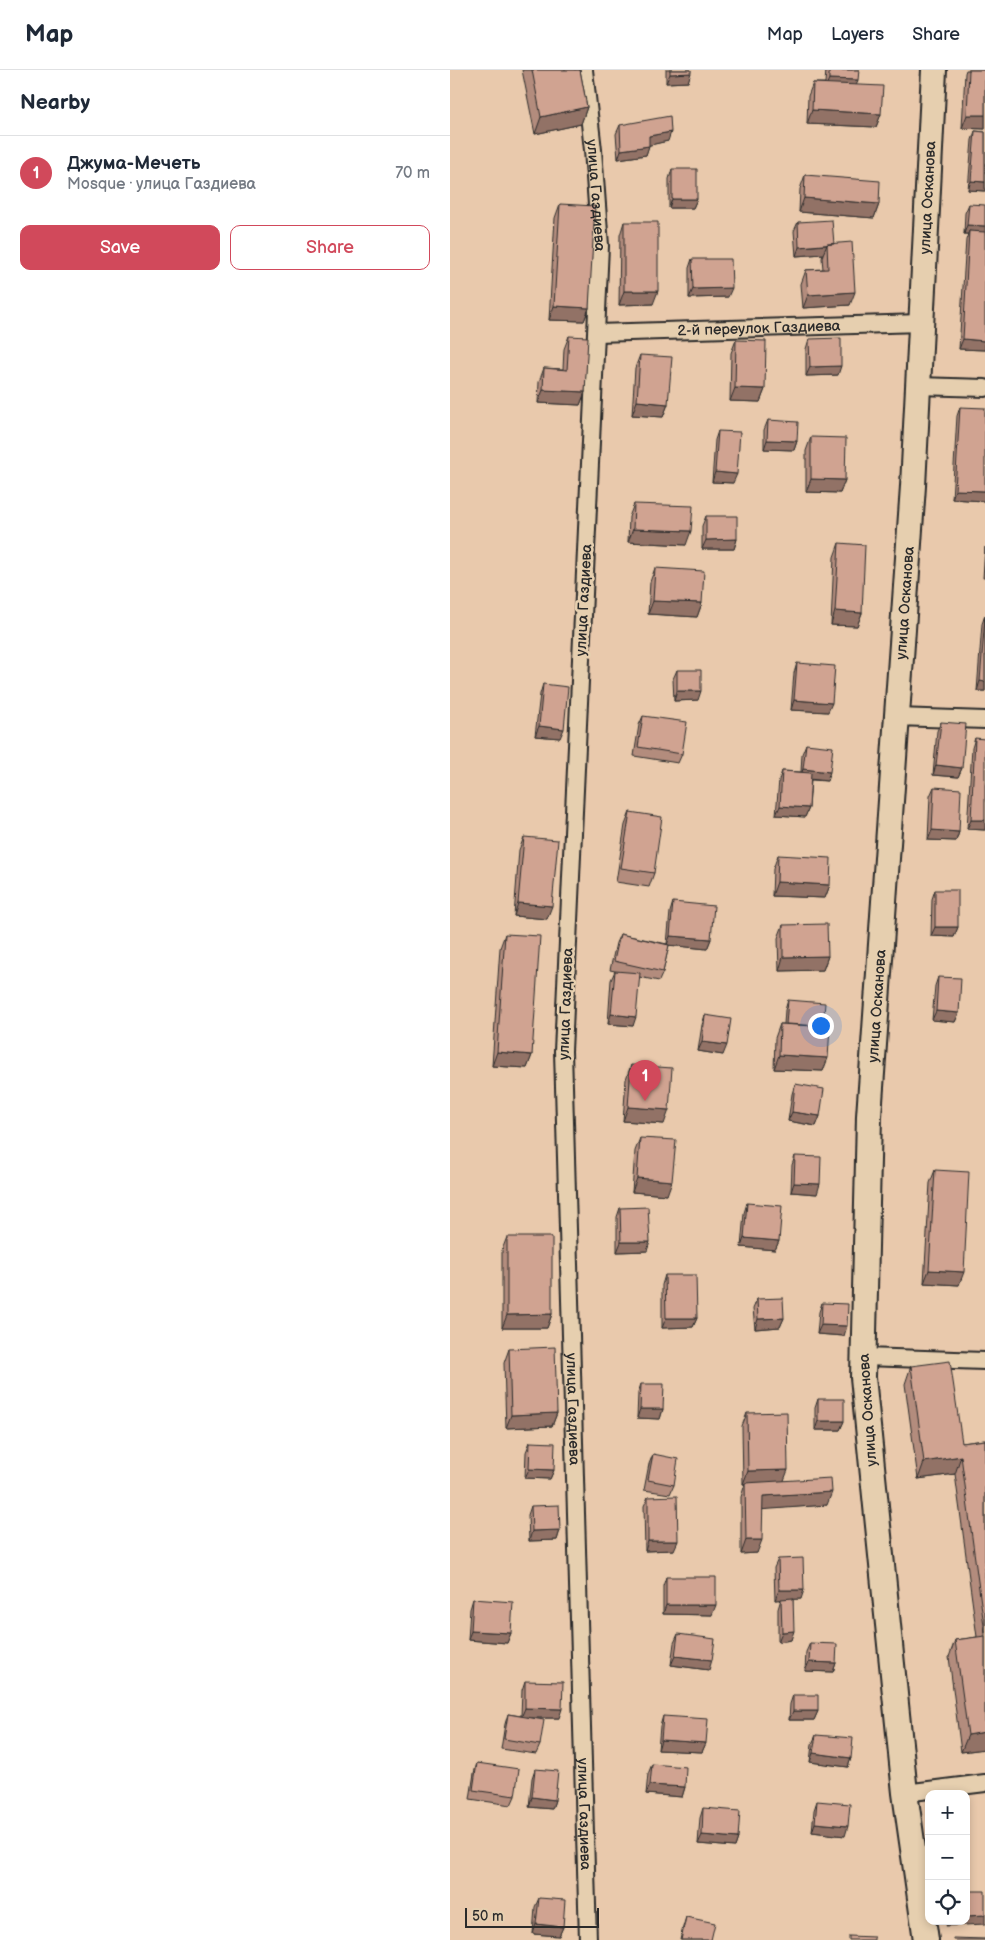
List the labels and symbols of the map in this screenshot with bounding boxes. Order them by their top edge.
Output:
street label: улица Газдиева [582,138,610,252]
street label: улица Осканова [915,140,940,255]
street label: 2-й переулок Газдиева [677,316,841,340]
street label: улица Газдиева [572,543,596,657]
street label: улица Осканова [891,546,918,660]
street label: улица Газдиева [555,947,577,1061]
street label: улица Осканова [863,949,890,1063]
your location [808,1013,834,1039]
pin: 1 [629,1060,661,1101]
street label: улица Газдиева [562,1353,584,1466]
street label: улица Осканова [855,1353,881,1467]
street label: улица Газдиева [573,1758,596,1871]
scale bar [465,1905,599,1928]

